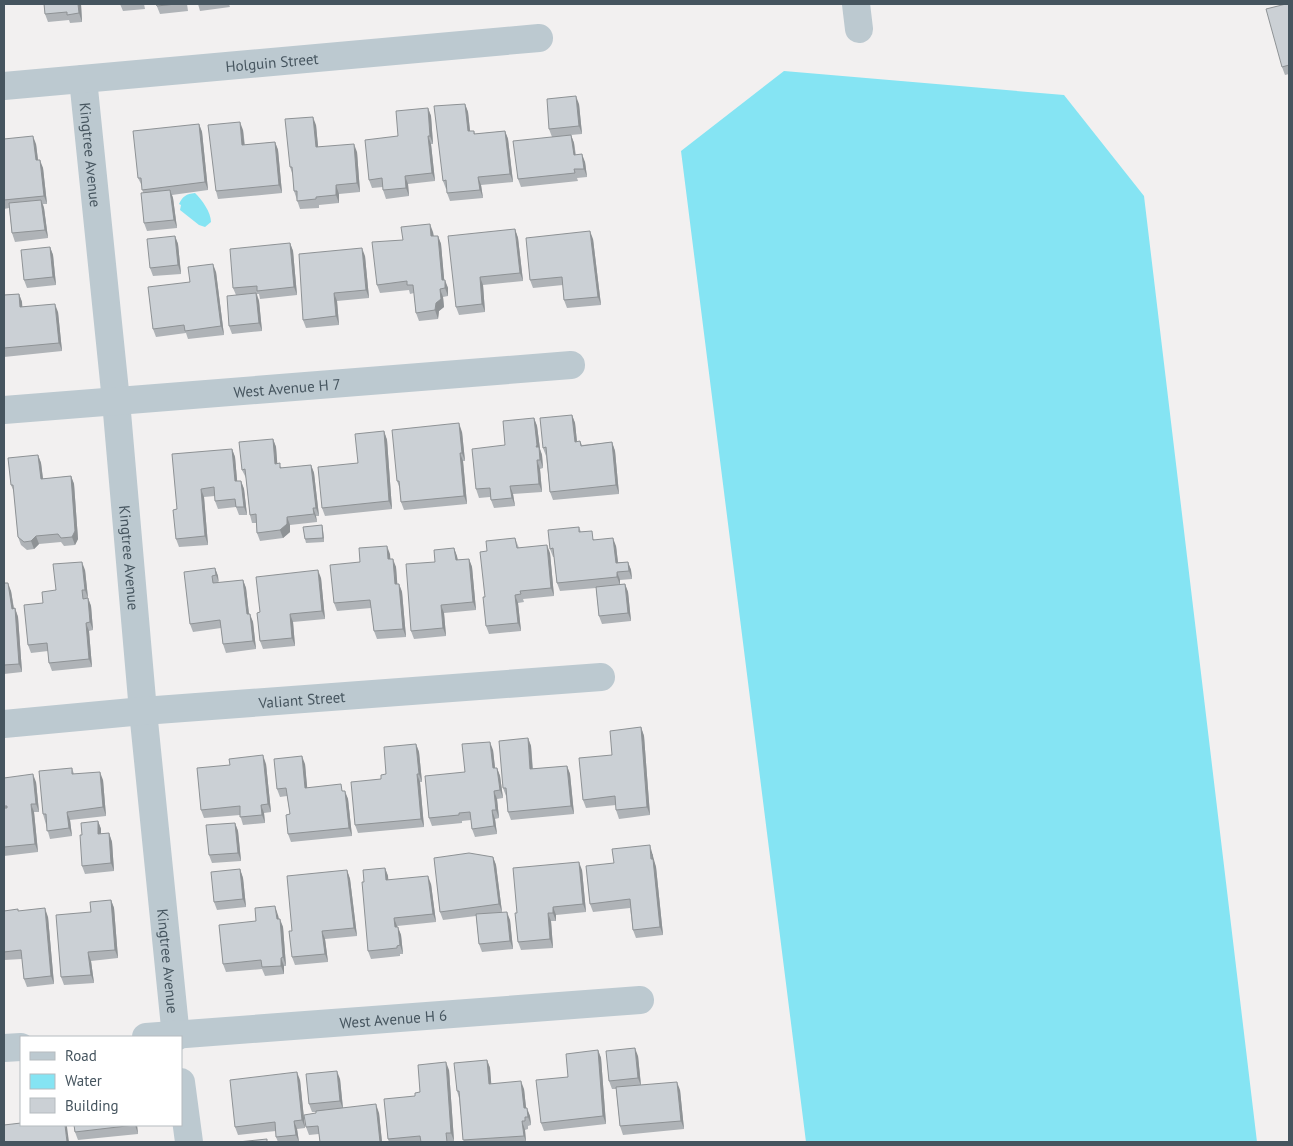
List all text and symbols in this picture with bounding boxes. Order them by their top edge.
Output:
street label: Holguin Street [225,48,319,76]
street label: Kingtree Avenue [76,101,106,208]
street label: West Avenue H 7 [233,374,341,401]
street label: Kingtree Avenue [116,504,144,611]
street label: Valiant Street [257,687,346,712]
street label: Kingtree Avenue [154,908,183,1014]
street label: West Avenue H 6 [339,1005,448,1032]
legend [20,1036,182,1126]
text: Road [65,1046,97,1065]
text: Water [65,1071,102,1090]
text: Building [65,1096,119,1115]

